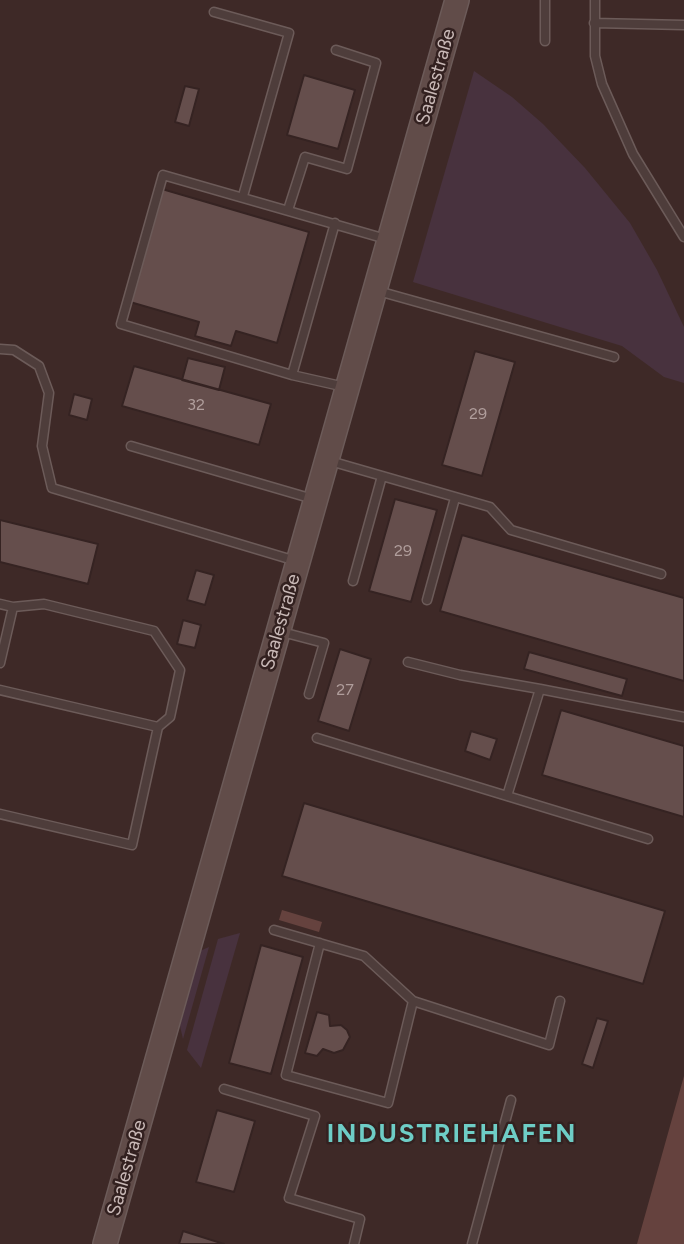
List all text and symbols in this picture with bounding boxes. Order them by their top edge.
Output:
street label: Saalestraße [411,26,461,128]
house number: 32 [187,395,205,415]
house number: 29 [469,404,487,424]
house number: 29 [394,541,412,561]
street label: Saalestraße [256,571,306,673]
house number: 27 [336,680,354,700]
street label: Saalestraße [102,1117,152,1219]
district label: INDUSTRIEHAFEN [328,1118,576,1150]

